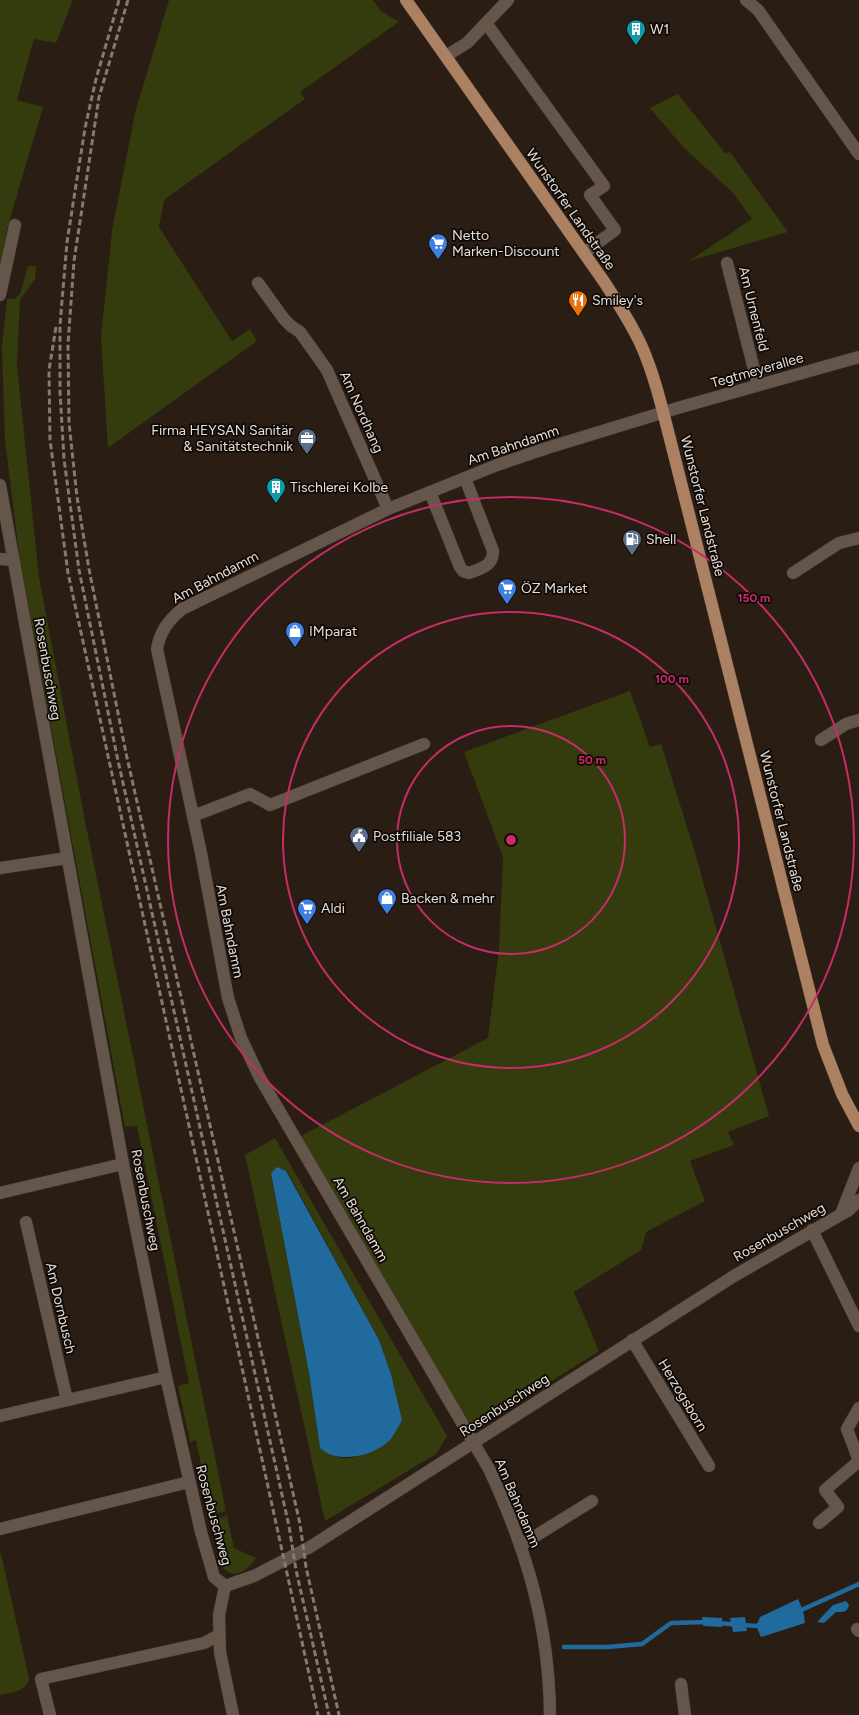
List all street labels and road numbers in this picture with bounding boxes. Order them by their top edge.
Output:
street label: Wunstorfer Landstraße [522,145,619,274]
street label: Am Urnenfeld [735,265,772,353]
street label: Tegtmeyerallee [709,349,806,392]
street label: Am Nordhang [336,369,387,456]
street label: Am Bahndamm [465,422,561,469]
street label: Wunstorfer Landstraße [677,434,728,579]
street label: Am Bahndamm [169,548,261,607]
street label: Rosenbuschweg [30,617,65,721]
street label: Wunstorfer Landstraße [756,749,807,894]
street label: Am Bahndamm [212,883,247,980]
street label: Rosenbuschweg [127,1148,164,1252]
street label: Am Bahndamm [329,1174,392,1265]
street label: Rosenbuschweg [730,1199,828,1266]
street label: Am Dornbusch [42,1261,79,1356]
street label: Herzogsborn [654,1356,711,1435]
street label: Rosenbuschweg [456,1370,552,1441]
street label: Am Bahndamm [491,1456,544,1550]
street label: Rosenbuschweg [192,1463,235,1567]

